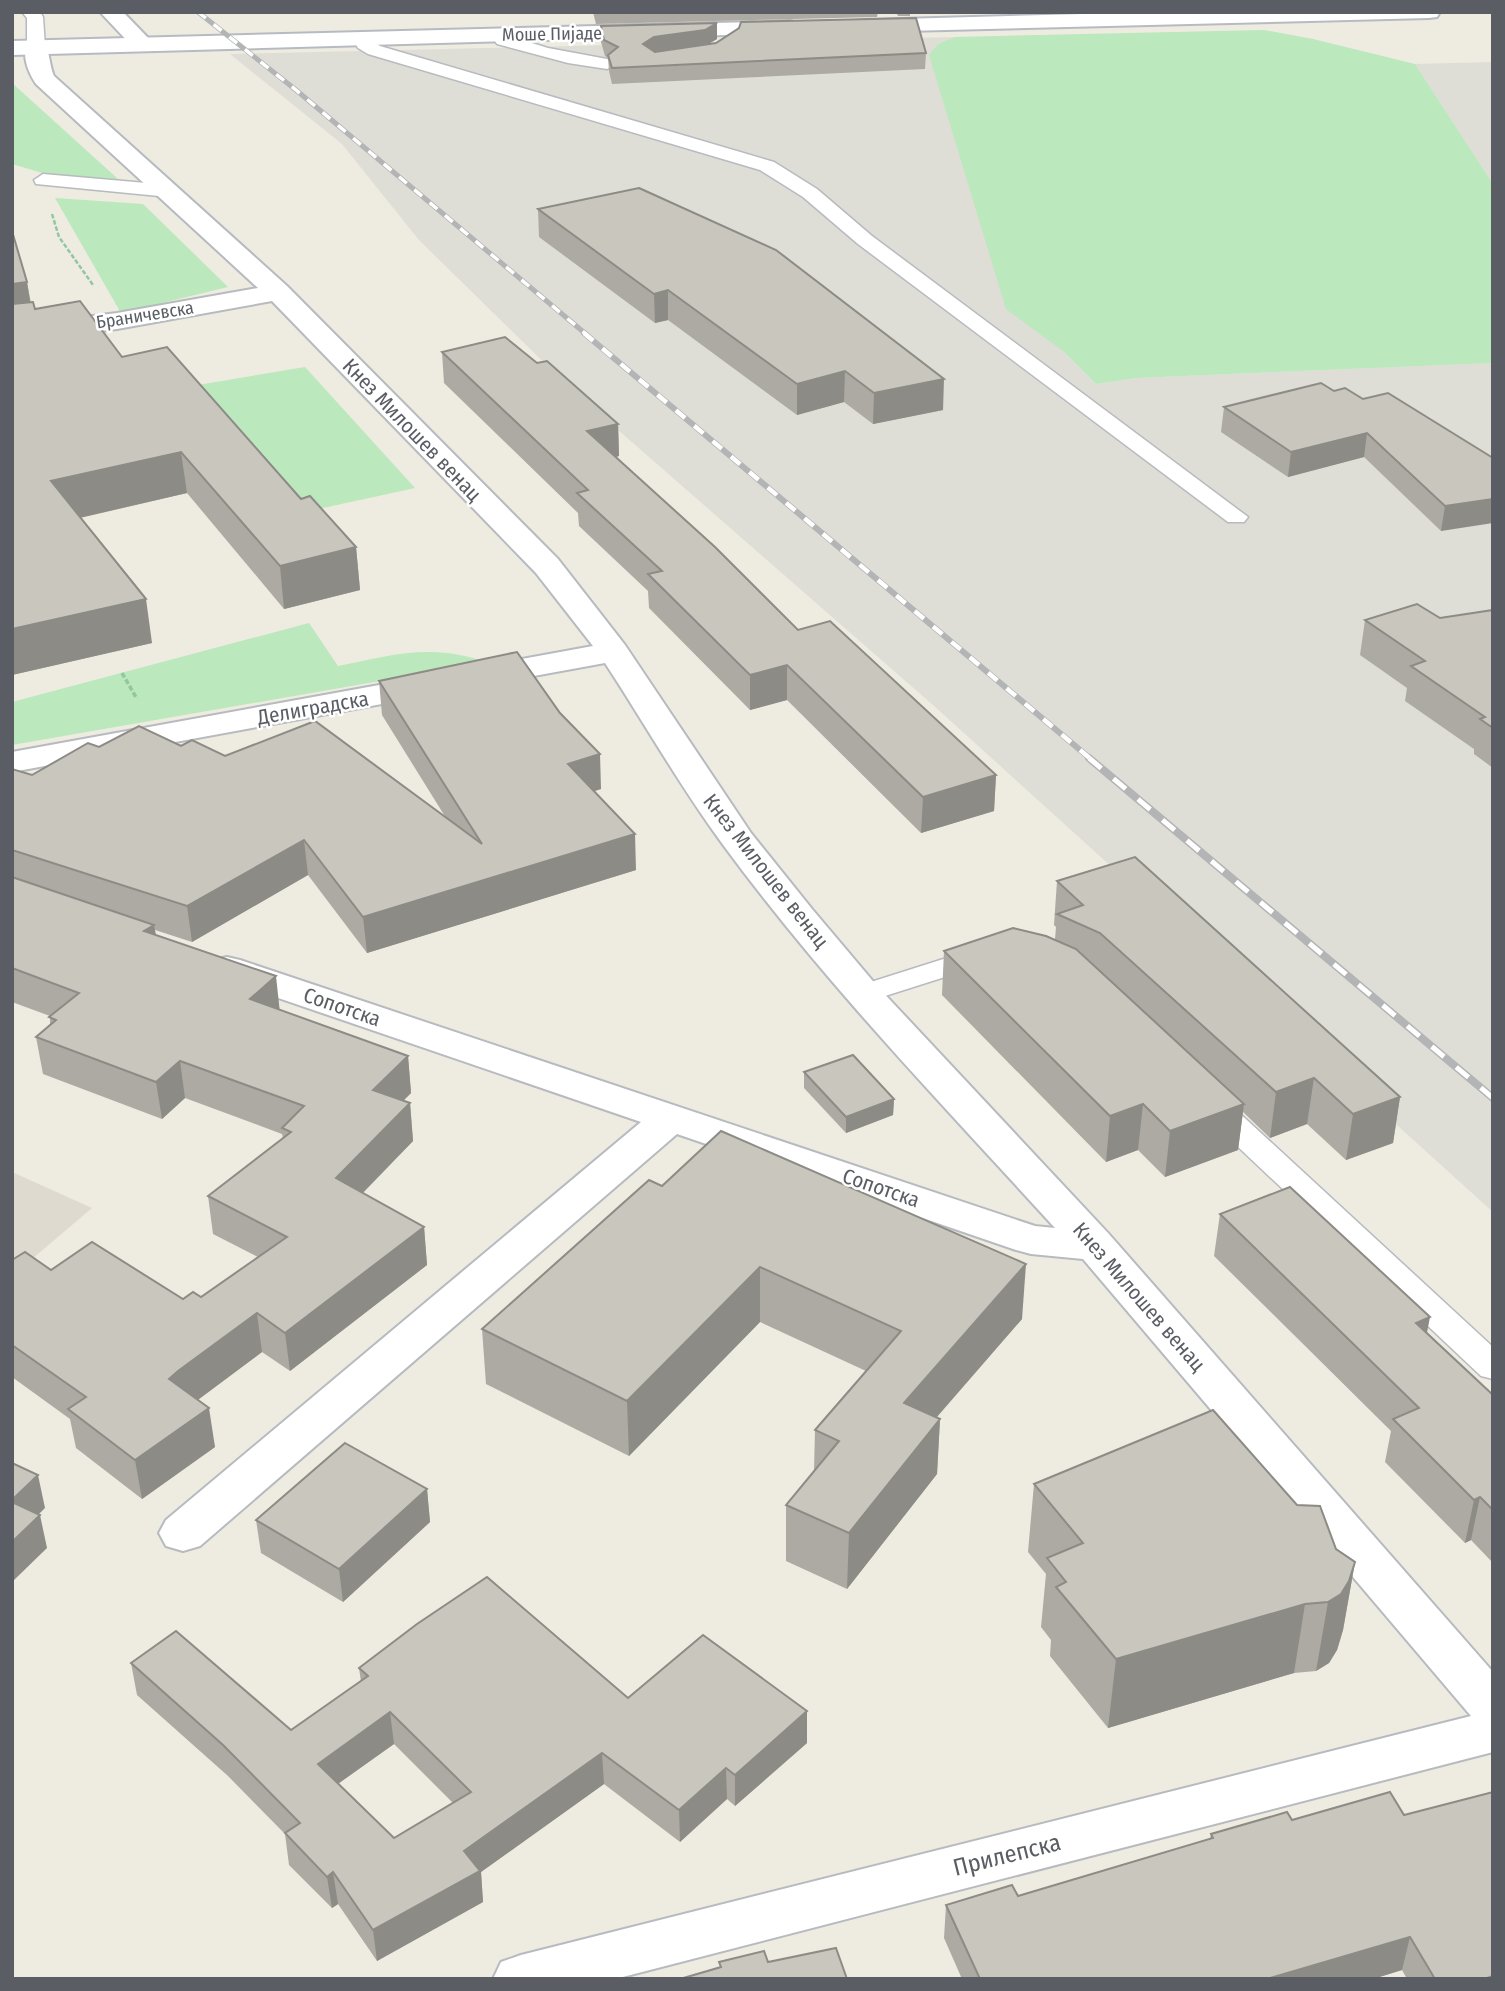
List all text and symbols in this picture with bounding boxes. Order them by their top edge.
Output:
street label: Моше Пијаде [502,22,602,46]
street label: Браничевска [95,296,195,334]
street label: Кнез Милошев венац [337,353,487,507]
street label: Делиградска [254,685,371,731]
street label: Кнез Милошев венац [698,789,834,953]
street label: Сопотска [300,982,384,1032]
street label: Сопотска [839,1163,923,1213]
street label: Кнез Милошев венац [1067,1217,1211,1377]
street label: Прилепска [950,1828,1064,1882]

